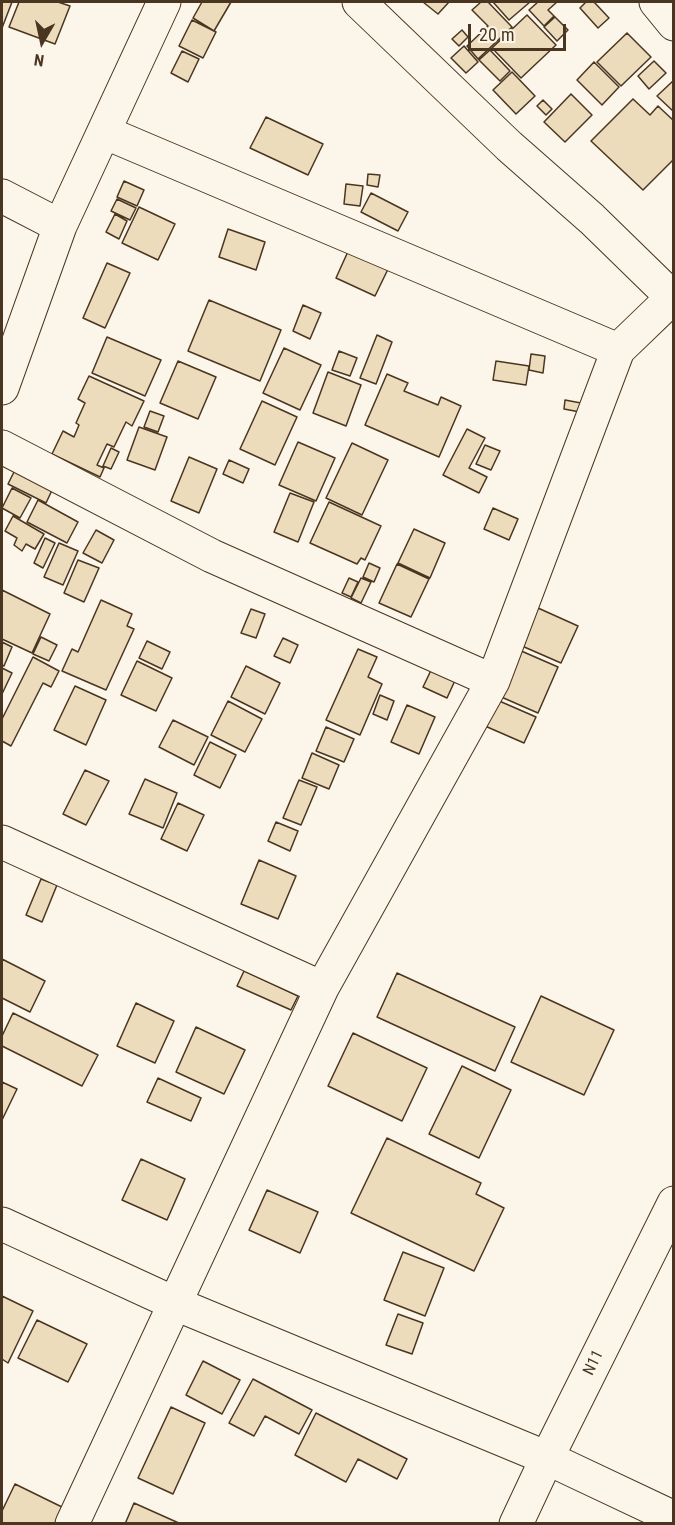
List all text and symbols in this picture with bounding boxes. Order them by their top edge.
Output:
north arrow [12,12,72,72]
scale bar [471,12,568,50]
text: 20 m [479,24,514,45]
text: N [33,50,45,70]
street label: N11 [580,1347,608,1379]

